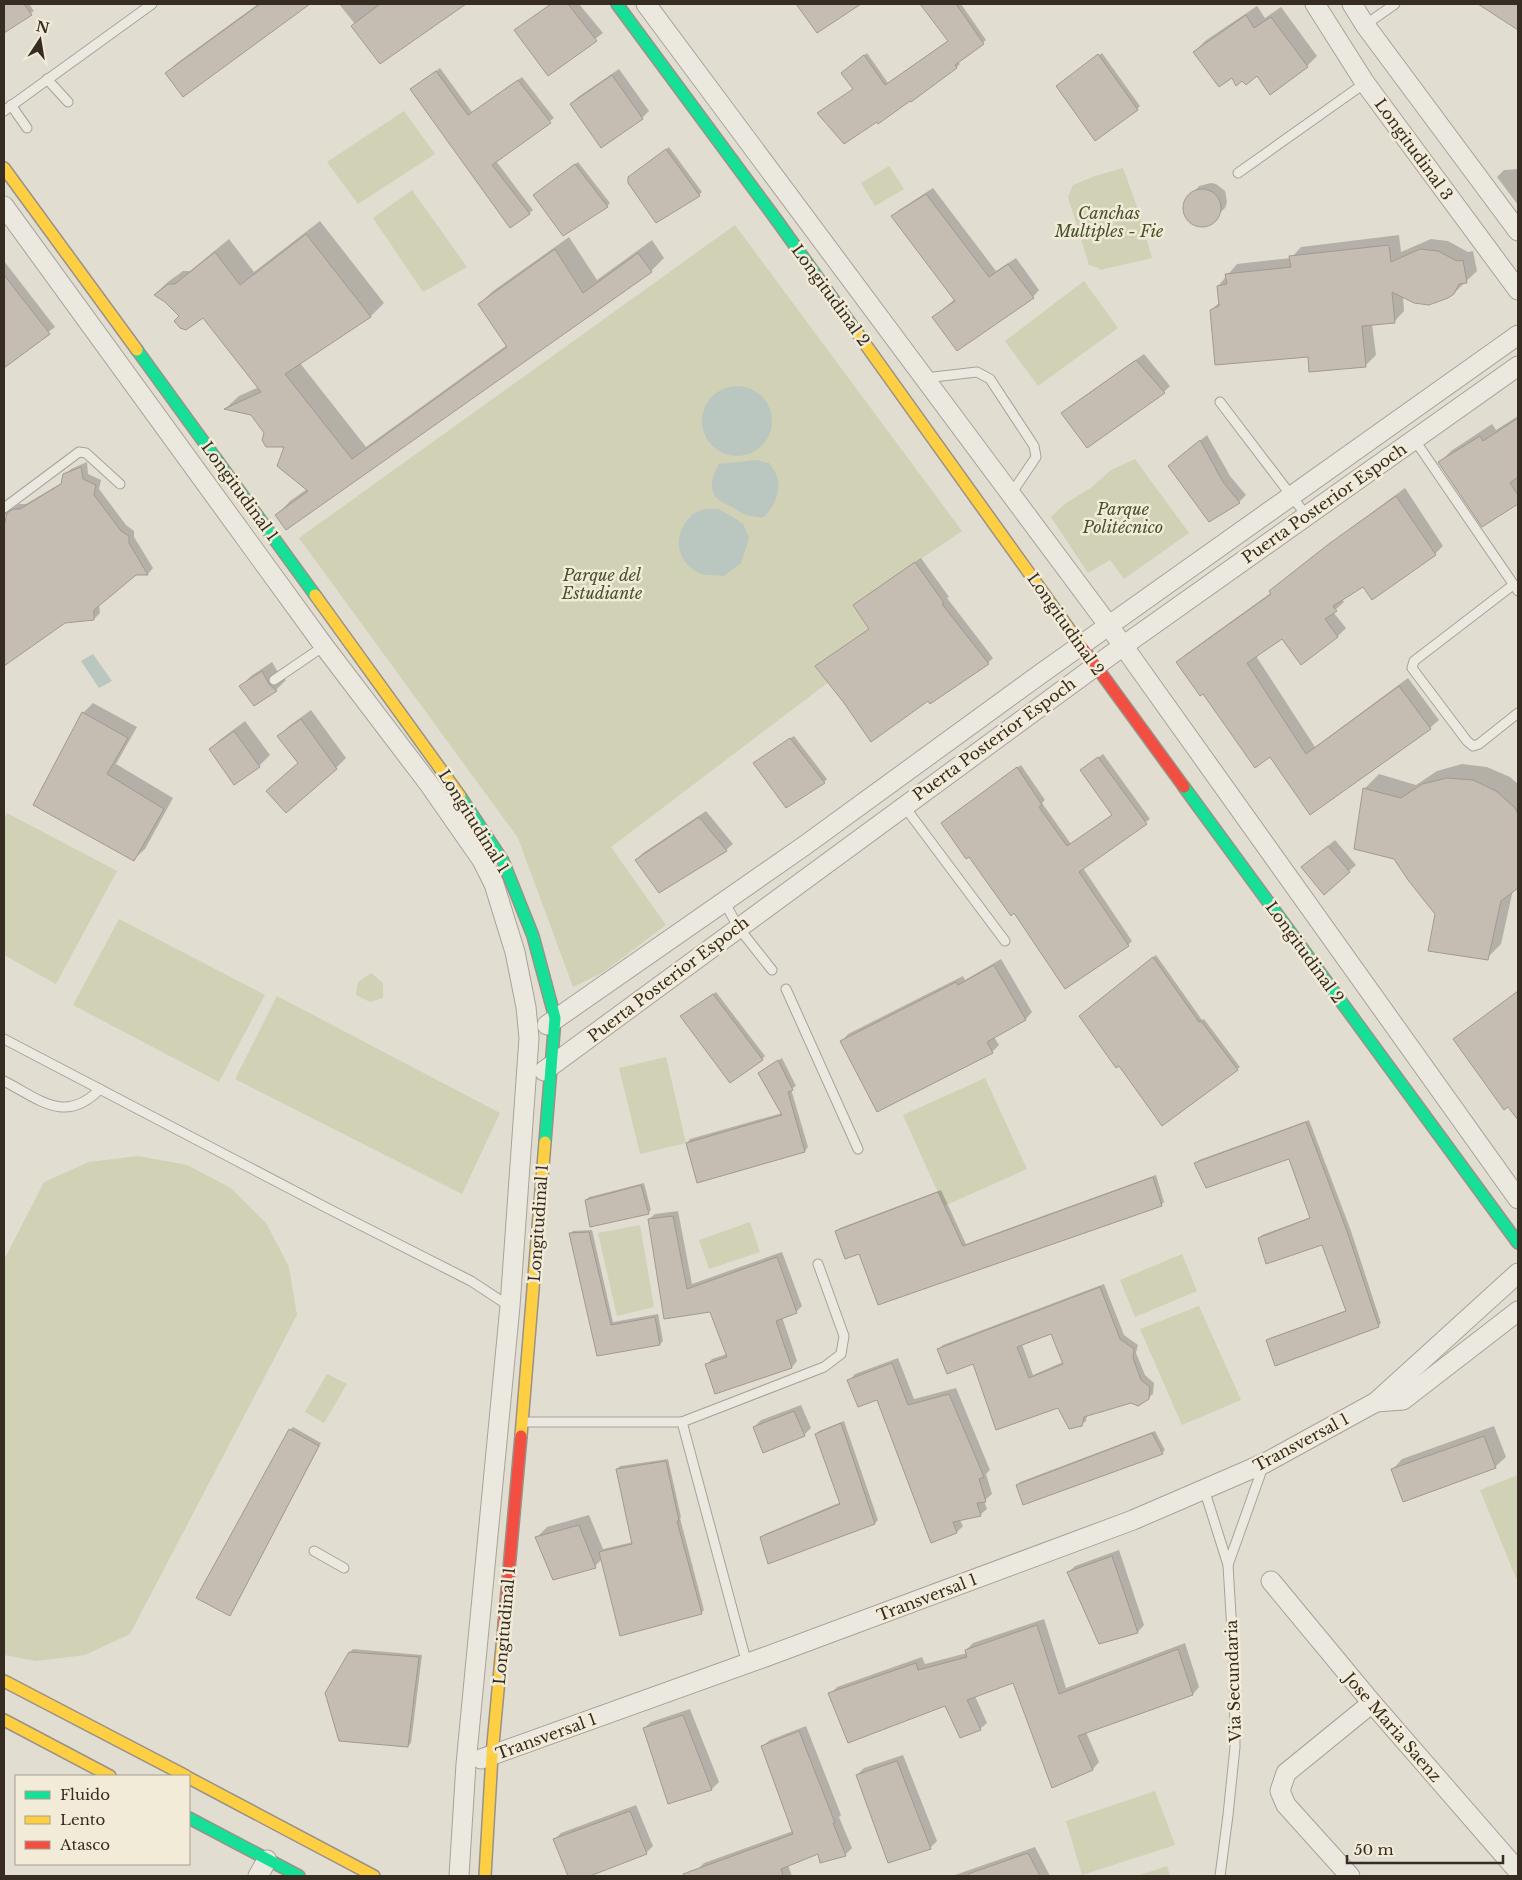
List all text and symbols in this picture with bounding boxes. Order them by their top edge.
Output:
north arrow [15,15,65,65]
text: N [34,17,51,37]
street label: Longitudinal 3 [1370,94,1458,204]
park label: Canchas Multiples - Fie [1054,203,1164,241]
street label: Longitudinal 2 [787,240,875,350]
street label: Longitudinal 1 [197,437,283,545]
street label: Puerta Posterior Espoch [1238,438,1410,568]
park label: Parque Politécnico [1082,499,1163,537]
park label: Parque del Estudiante [561,565,643,603]
street label: Longitudinal 2 [1023,569,1109,679]
street label: Puerta Posterior Espoch [909,673,1079,805]
street label: Longitudinal 1 [434,766,514,876]
street label: Longitudinal 2 [1261,897,1349,1007]
street label: Puerta Posterior Espoch [584,912,752,1046]
street label: Longitudinal 1 [524,1163,552,1283]
street label: Transversal 1 [1250,1408,1352,1476]
street label: Longitudinal 1 [489,1566,519,1686]
street label: Transversal 1 [874,1569,980,1625]
street label: Via Secundaria [1221,1619,1245,1744]
street label: Jose Maria Saenz [1339,1667,1446,1786]
street label: Transversal 1 [493,1709,599,1763]
legend [15,1775,190,1865]
text: Fluido [60,1785,110,1804]
text: Lento [60,1810,106,1829]
scale bar [1347,1832,1503,1864]
text: Atasco [59,1835,110,1854]
text: 50 m [1354,1840,1394,1859]

